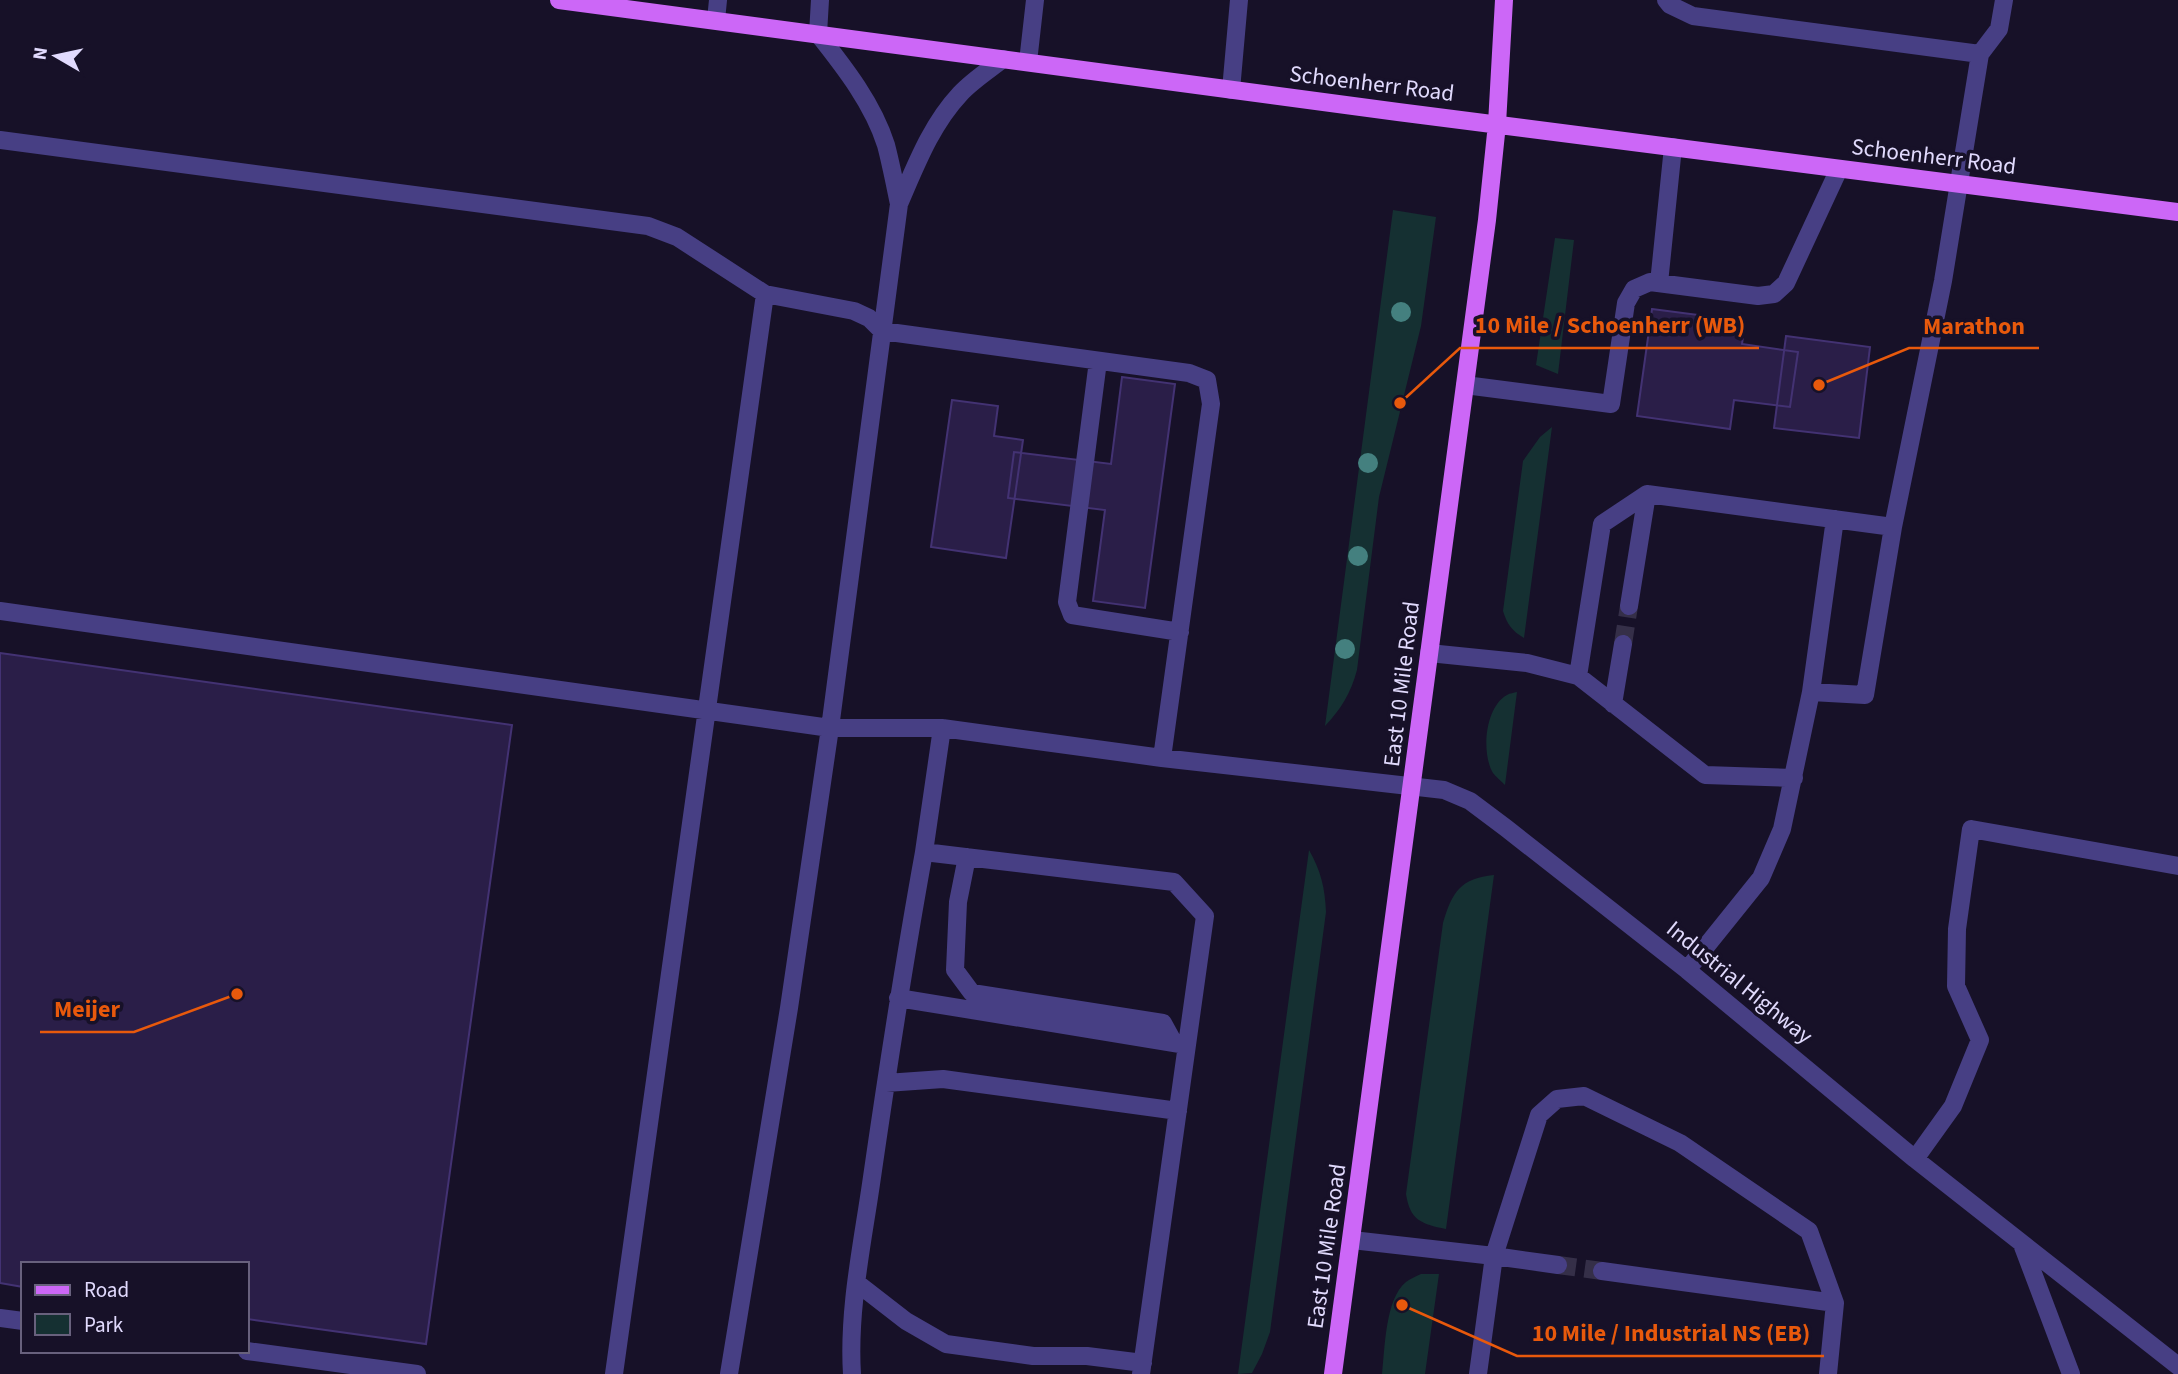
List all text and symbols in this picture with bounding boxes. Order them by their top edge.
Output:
north arrow [21,21,91,91]
text: N [26,45,55,62]
street label: Schoenherr Road [1288,57,1456,110]
street label: Schoenherr Road [1850,130,2018,183]
callout: 10 Mile / Schoenherr (WB) [1460,303,1759,348]
callout: Marathon [1909,303,2039,348]
text: 10 Mile / Schoenherr (WB) [1475,308,1745,343]
text: Marathon [1923,309,2025,344]
street label: East 10 Mile Road [1375,599,1428,769]
street label: Industrial Highway [1659,913,1820,1052]
callout: Meijer [40,987,134,1032]
text: Meijer [54,992,120,1027]
street label: East 10 Mile Road [1299,1161,1354,1331]
legend [21,1262,248,1353]
text: Road [84,1275,129,1305]
text: Park [84,1310,124,1340]
callout: 10 Mile / Industrial NS (EB) [1517,1311,1824,1356]
text: 10 Mile / Industrial NS (EB) [1532,1316,1810,1351]

